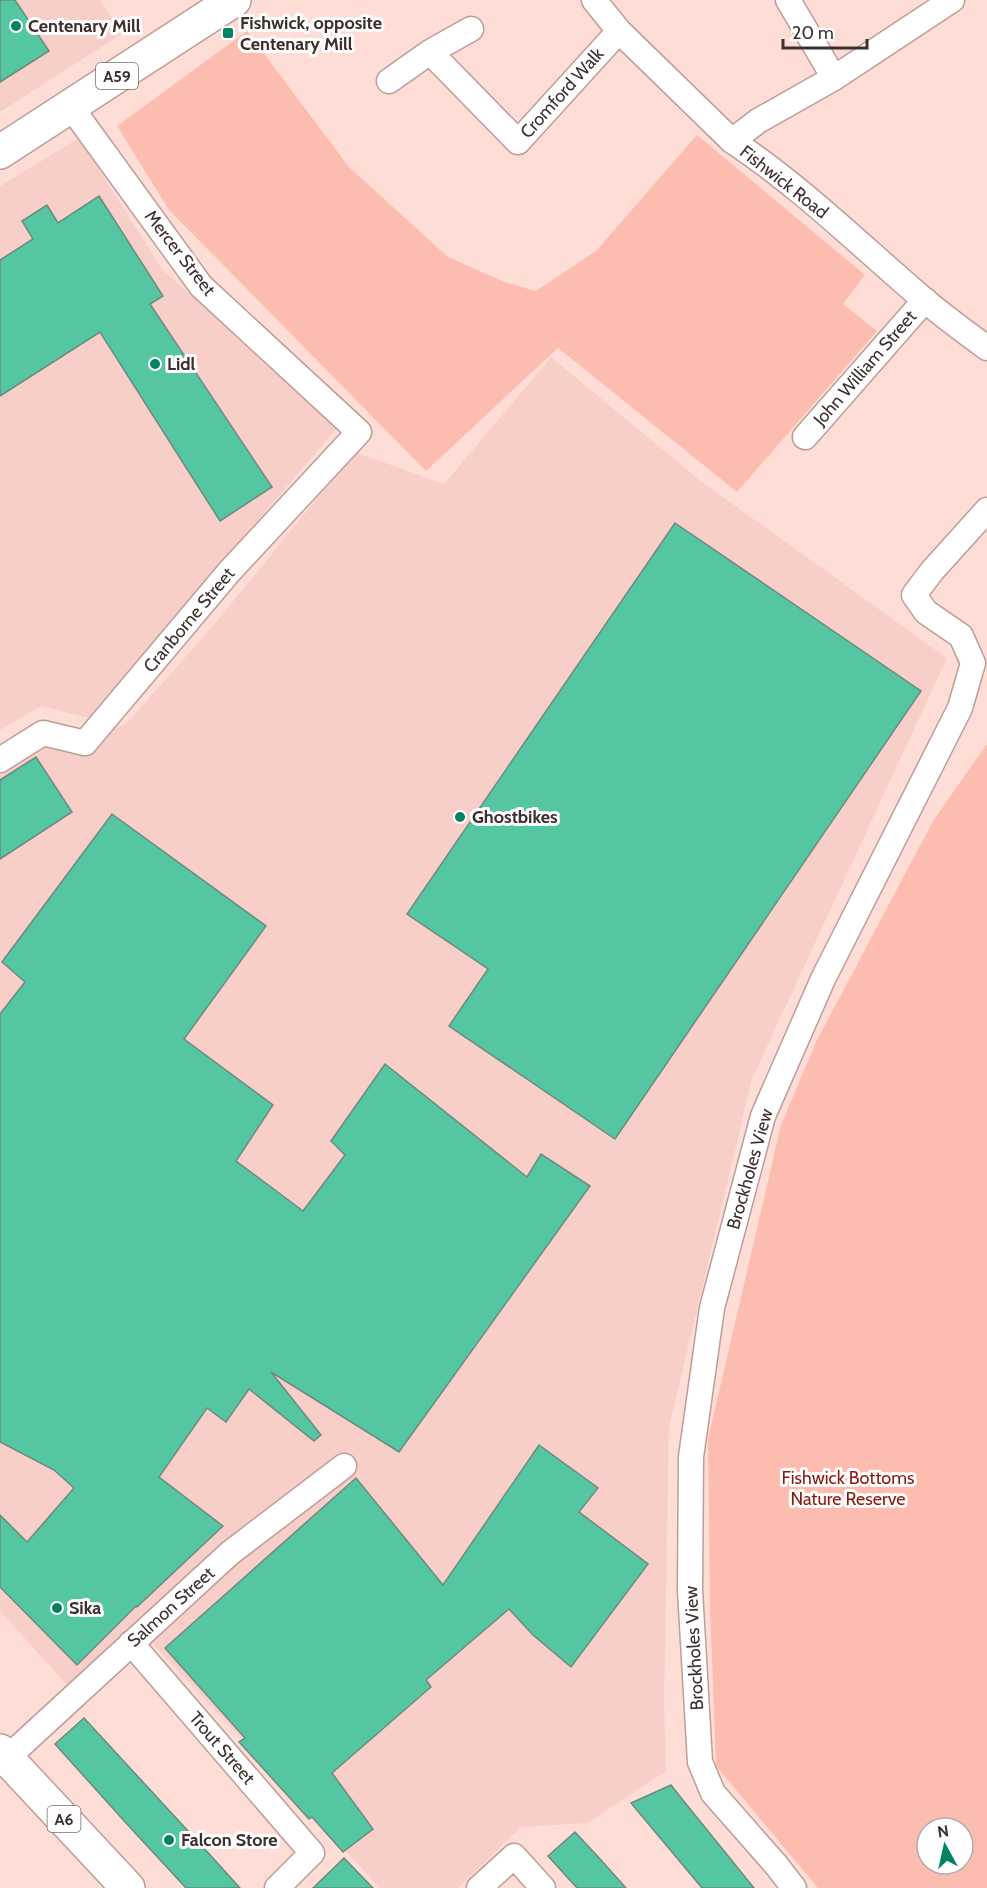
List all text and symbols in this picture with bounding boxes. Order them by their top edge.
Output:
place label: Fishwick, opposite Centenary Mill [240,12,382,55]
scale bar [783,12,867,50]
place label: Centenary Mill [28,15,141,37]
marker: Centenary Mill [9,19,23,33]
text: 20 m [792,22,834,44]
marker: Fishwick, opposite Centenary Mill [221,26,235,40]
street label: Cromford Walk [516,42,609,143]
road number: A59 [96,63,138,89]
street label: Fishwick Road [735,141,833,223]
street label: Mercer Street [140,206,220,300]
street label: John William Street [808,306,921,431]
place label: Lidl [167,353,196,375]
marker: Lidl [148,357,162,371]
street label: Cranborne Street [139,563,239,677]
place label: Ghostbikes [472,806,558,828]
marker: Ghostbikes [453,810,467,824]
street label: Brockholes View [722,1106,778,1232]
park label: Fishwick Bottoms Nature Reserve [781,1467,915,1510]
street label: Salmon Street [123,1562,219,1652]
street label: Brockholes View [680,1585,708,1711]
place label: Sika [69,1597,101,1619]
marker: Sika [50,1601,64,1615]
street label: Trout Street [184,1707,260,1789]
road number: A6 [48,1806,80,1832]
north arrow [915,1816,975,1876]
text: N [936,1821,950,1842]
place label: Falcon Store [181,1829,277,1851]
marker: Falcon Store [162,1833,176,1847]

